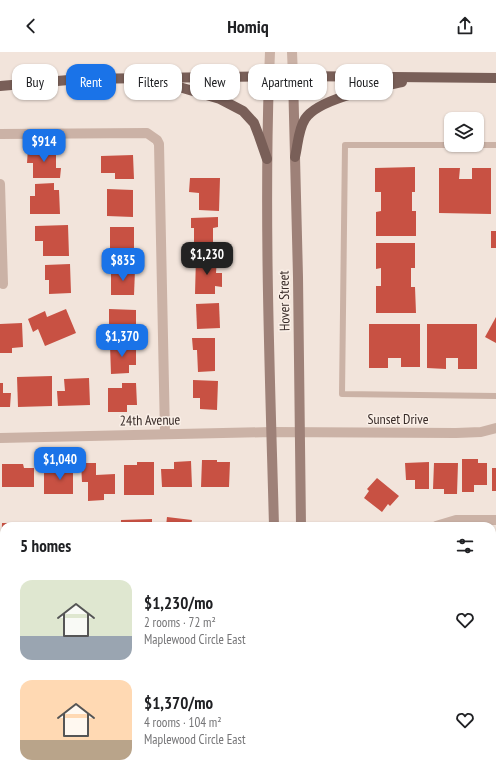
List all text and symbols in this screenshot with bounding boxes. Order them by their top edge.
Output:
icon: back [20,15,42,37]
text: Homiq [227,15,269,38]
icon: share [454,15,476,37]
chip: Buy [12,64,58,100]
chip: Rent [66,64,116,100]
chip: Filters [124,64,182,100]
chip: New [190,64,240,100]
chip: Apartment [248,64,327,100]
chip: House [335,64,393,100]
map controls [444,112,484,152]
button: layers [444,112,484,152]
pin: $914 [20,129,68,163]
text: $914 [32,133,56,150]
pin: $1,230 [174,242,240,276]
text: $1,230 [190,246,224,263]
pin: $835 [99,248,147,282]
text: $835 [111,252,135,269]
street label: Hover Street [274,270,294,331]
pin: $1,370 [89,324,155,358]
text: $1,370 [105,328,139,345]
street label: 24th Avenue [120,410,181,430]
street label: Sunset Drive [368,410,429,428]
pin: $1,040 [27,447,93,481]
text: $1,040 [43,451,77,468]
text: 5 homes [20,535,71,557]
icon: filters [454,535,476,557]
text: $1,230/mo [144,592,213,614]
icon: home [52,596,100,644]
icon: heart [454,609,476,631]
text: 2 rooms · 72 m² [144,614,216,631]
text: Maplewood Circle East [144,631,245,648]
text: $1,370/mo [144,692,213,714]
icon: home [52,696,100,744]
icon: heart [454,709,476,731]
text: 4 rooms · 104 m² [144,714,222,731]
text: Maplewood Circle East [144,731,245,748]

